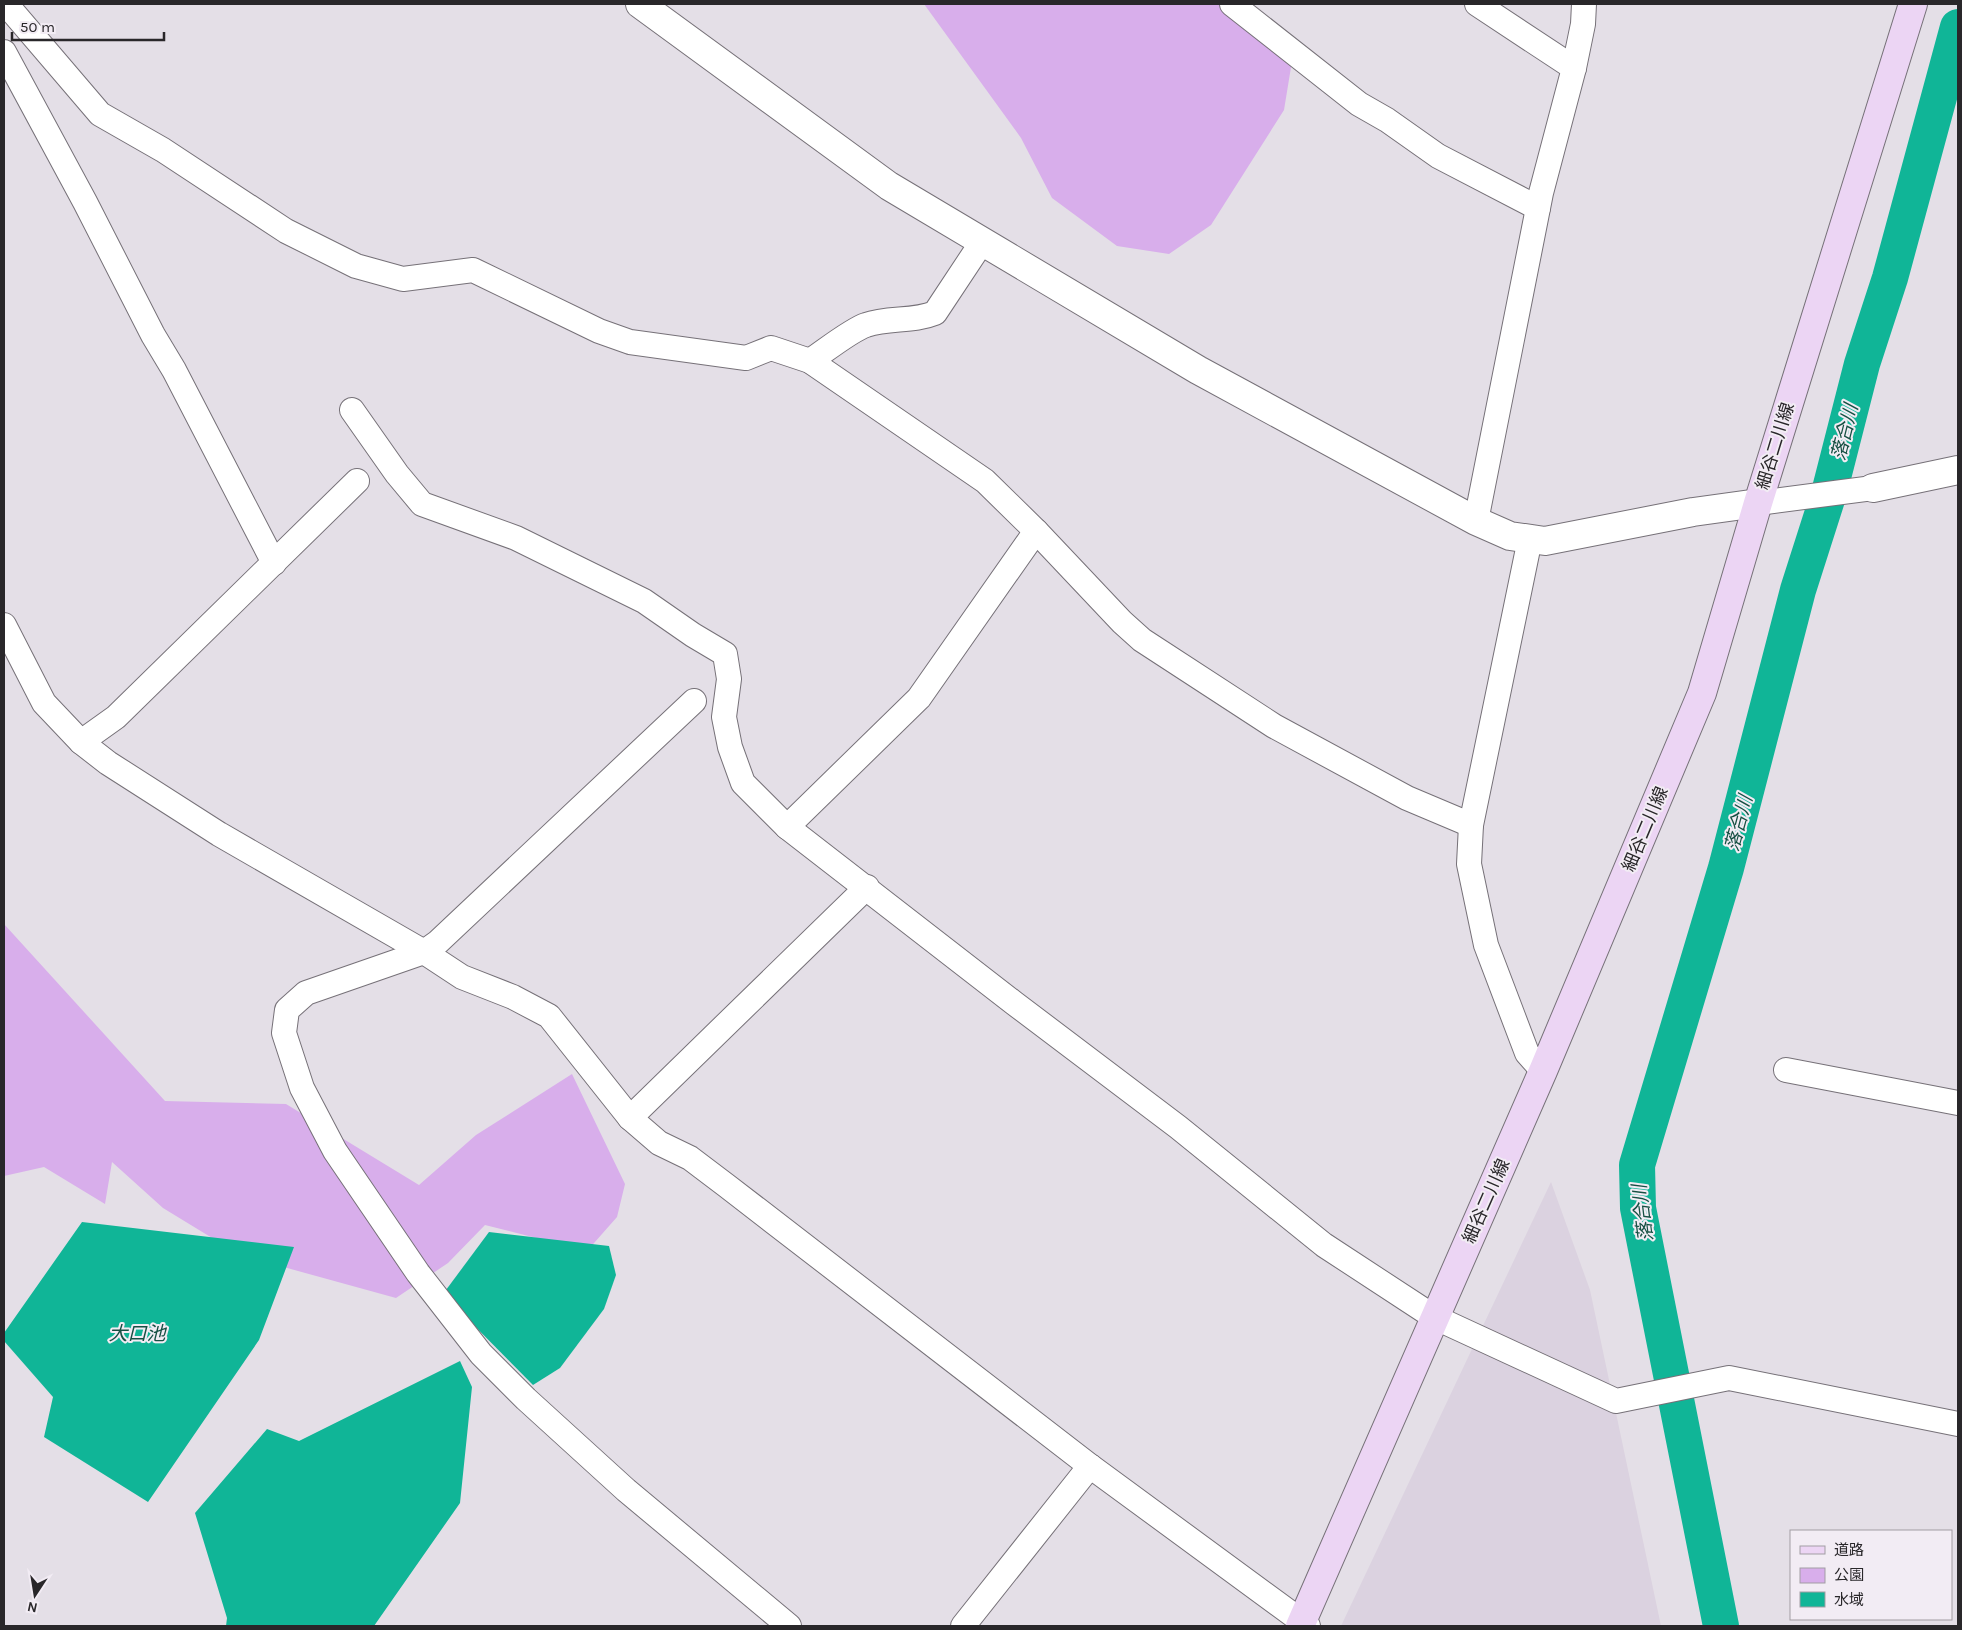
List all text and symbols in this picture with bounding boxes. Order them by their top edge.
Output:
scale bar [12,10,165,42]
text: 50 m [20,18,55,36]
street label: 細谷二川線 [1751,400,1799,492]
water label: 落合川 [1827,400,1863,463]
street label: 細谷二川線 [1617,783,1673,875]
water label: 落合川 [1721,791,1757,854]
street label: 細谷二川線 [1458,1155,1514,1247]
water label: 落合川 [1628,1181,1657,1243]
water label: 大口池 [108,1323,167,1345]
legend [1790,1530,1952,1620]
text: 道路 [1834,1541,1864,1559]
text: 公園 [1834,1566,1864,1584]
north arrow [10,1570,60,1620]
text: 水域 [1834,1591,1864,1609]
text: N [26,1598,39,1617]

